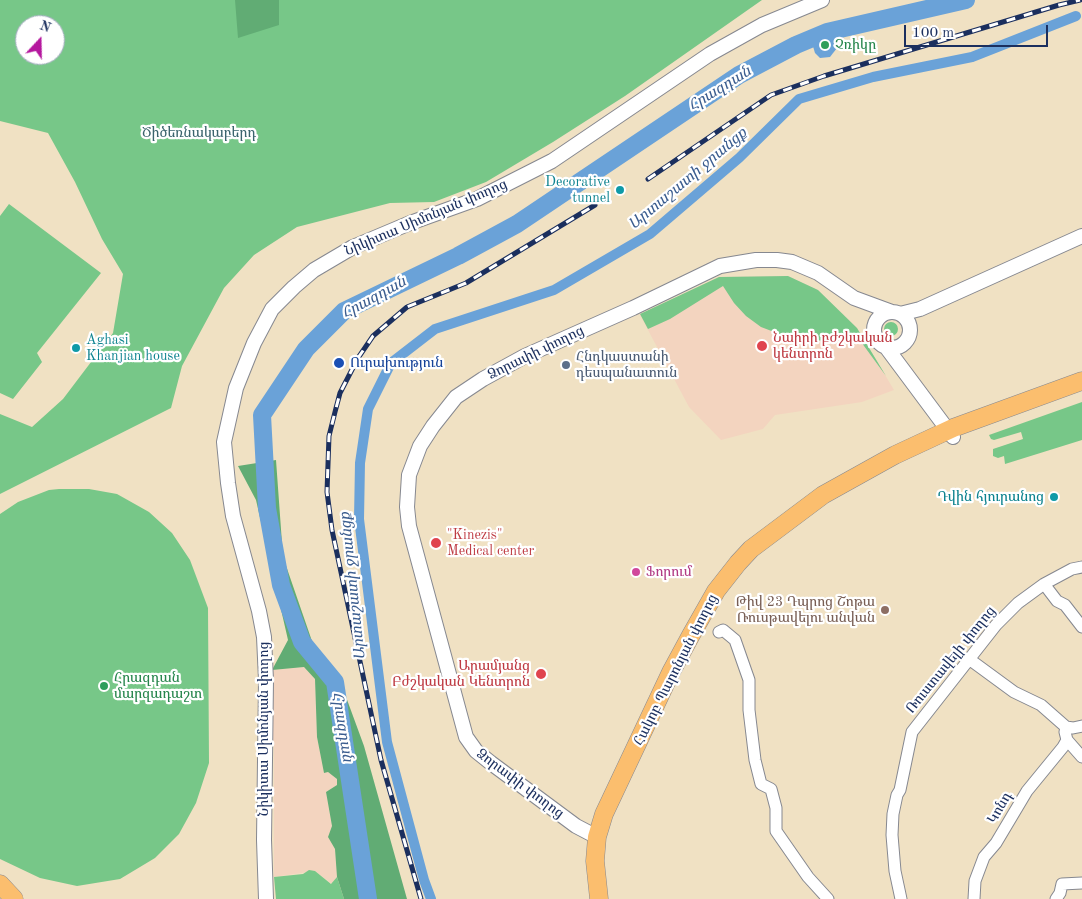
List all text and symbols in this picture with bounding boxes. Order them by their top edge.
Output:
north arrow [15,15,65,65]
scale bar [907,15,1051,47]
text: N [38,18,53,35]
text: 100 m [912,26,954,41]
place label: Չռիկը [835,37,876,53]
marker: Չռիկը [819,39,831,51]
water label: Հրազդան [685,63,755,115]
water label: Արտաշատի ջրանցք [625,124,751,234]
park label: Ծիծեռնակաբերդ [142,125,256,141]
place label: Decorative tunnel [545,174,610,206]
street label: Նիկիտա Սիմոնյան փողոց [342,176,510,260]
marker: Decorative tunnel [614,184,626,196]
water label: Հրազդան [339,273,409,323]
street label: Ձորափի փողոց [485,322,587,384]
place label: Նաիրի բժշկական կենտրոն [773,330,893,362]
place label: Aghasi Khanjian house [86,332,180,364]
marker: Նաիրի բժշկական կենտրոն [755,339,769,353]
marker: Aghasi Khanjian house [70,342,82,354]
place label: Հնդկաստանի դեսպանատուն [576,349,677,382]
place label: Ուրախություն [350,355,443,371]
marker: Ուրախություն [332,356,346,370]
marker: Հնդկաստանի դեսպանատուն [560,359,572,371]
place label: Դվին հյուրանոց [938,489,1044,505]
marker: Դվին հյուրանոց [1048,491,1060,503]
water label: Արտաշատի ջրանցք [336,511,370,661]
place label: "Kinezis" Medical center [447,527,534,560]
marker: "Kinezis" Medical center [429,536,443,550]
place label: Ֆորում [646,564,692,580]
marker: Ֆորում [630,566,642,578]
street label: Հակոբ Պարոնյան փողոց [630,591,722,749]
place label: Թիվ 23 Դպրոց Շոթա Ռուսթավելու անվան [736,594,875,626]
street label: Ռուստավելի փողոց [903,603,999,717]
marker: Թիվ 23 Դպրոց Շոթա Ռուսթավելու անվան [879,604,891,616]
street label: Նիկիտա Սիմոնյան փողոց [256,642,272,816]
place label: Արամյանց Բժշկական Կենտրոն [392,658,530,690]
marker: Արամյանց Բժշկական Կենտրոն [534,667,548,681]
place label: Հրազդան մարզադաշտ [114,670,202,702]
marker: Հրազդան մարզադաշտ [98,680,110,692]
water label: Հրազդան [328,691,356,763]
street label: Ձորափի փողոց [473,746,567,822]
street label: Կոնդ [984,789,1016,827]

